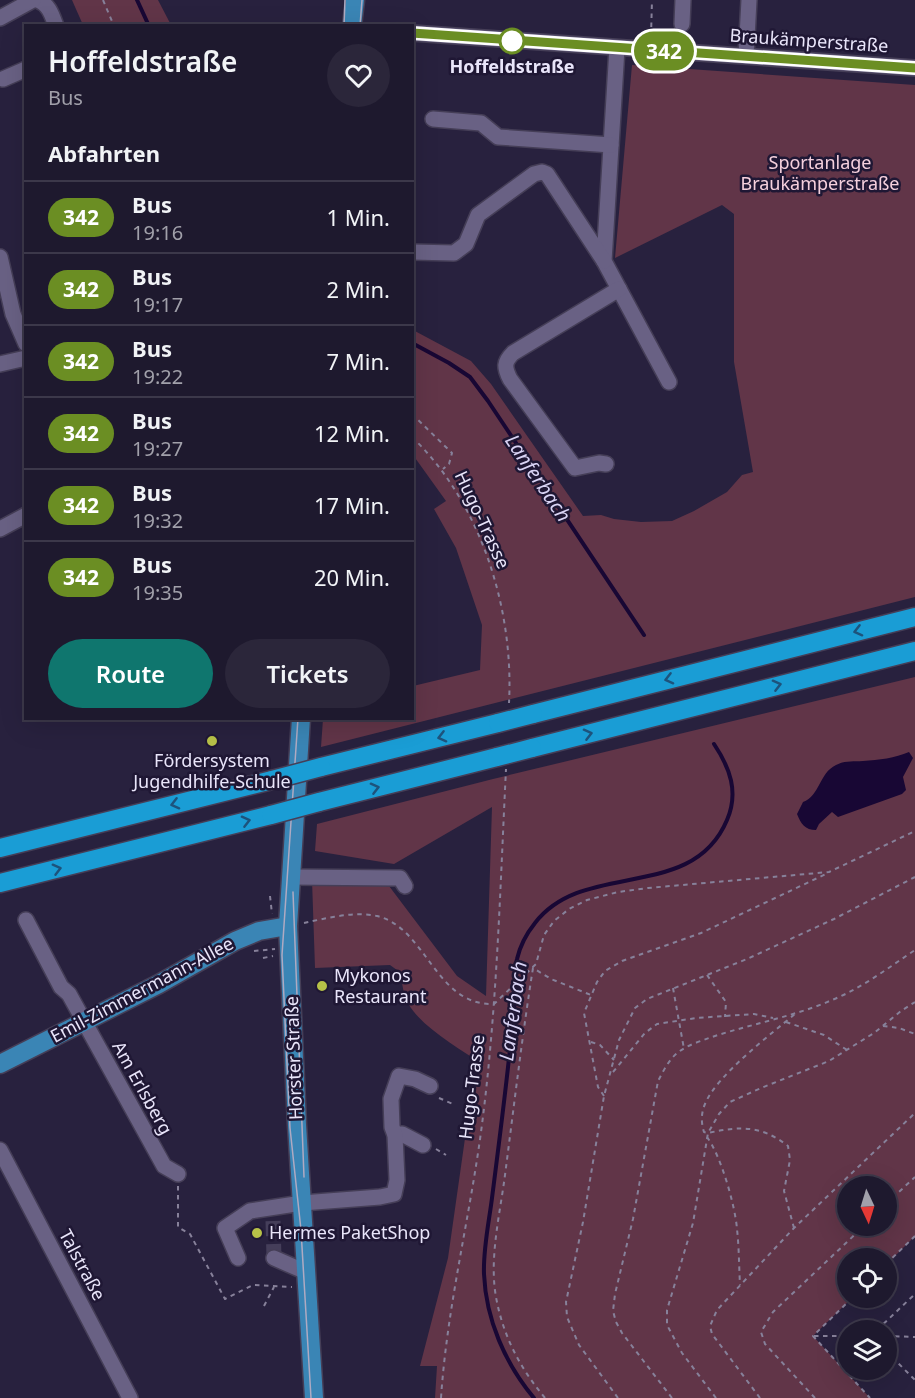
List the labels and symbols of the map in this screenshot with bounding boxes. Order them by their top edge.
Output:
street label: Braukämperstraße [729,22,889,58]
marker: Hoffeldstraße [499,28,525,54]
line badge: 342 [630,32,698,70]
place label: Hoffeldstraße [449,54,575,78]
park label: Sportanlage Braukämperstraße [741,150,900,195]
water label: Lanferbach [499,429,578,527]
street label: Hugo-Trasse [450,467,516,572]
one-way arrow [853,624,863,637]
one-way arrow [665,672,675,685]
one-way arrow [772,680,782,693]
one-way arrow [583,728,593,741]
one-way arrow [437,729,447,742]
marker: Fördersystem Jugendhilfe-Schule [205,734,219,748]
place label: Fördersystem Jugendhilfe-Schule [131,748,291,793]
one-way arrow [370,782,380,795]
one-way arrow [170,796,180,809]
one-way arrow [240,816,250,828]
one-way arrow [51,863,61,876]
street label: Emil-Zimmermann-Allee [46,931,237,1048]
water label: Lanferbach [492,959,533,1063]
place label: Mykonos Restaurant [334,963,427,1008]
marker: Mykonos Restaurant [315,979,329,993]
street label: Horster Straße [279,996,307,1120]
street label: Hugo-Trasse [453,1033,489,1141]
street label: Am Erlsberg [107,1037,178,1138]
north arrow [837,1176,897,1236]
place label: Hermes PaketShop [269,1220,430,1244]
street label: Talstraße [54,1225,112,1304]
marker: Hermes PaketShop [250,1226,264,1240]

